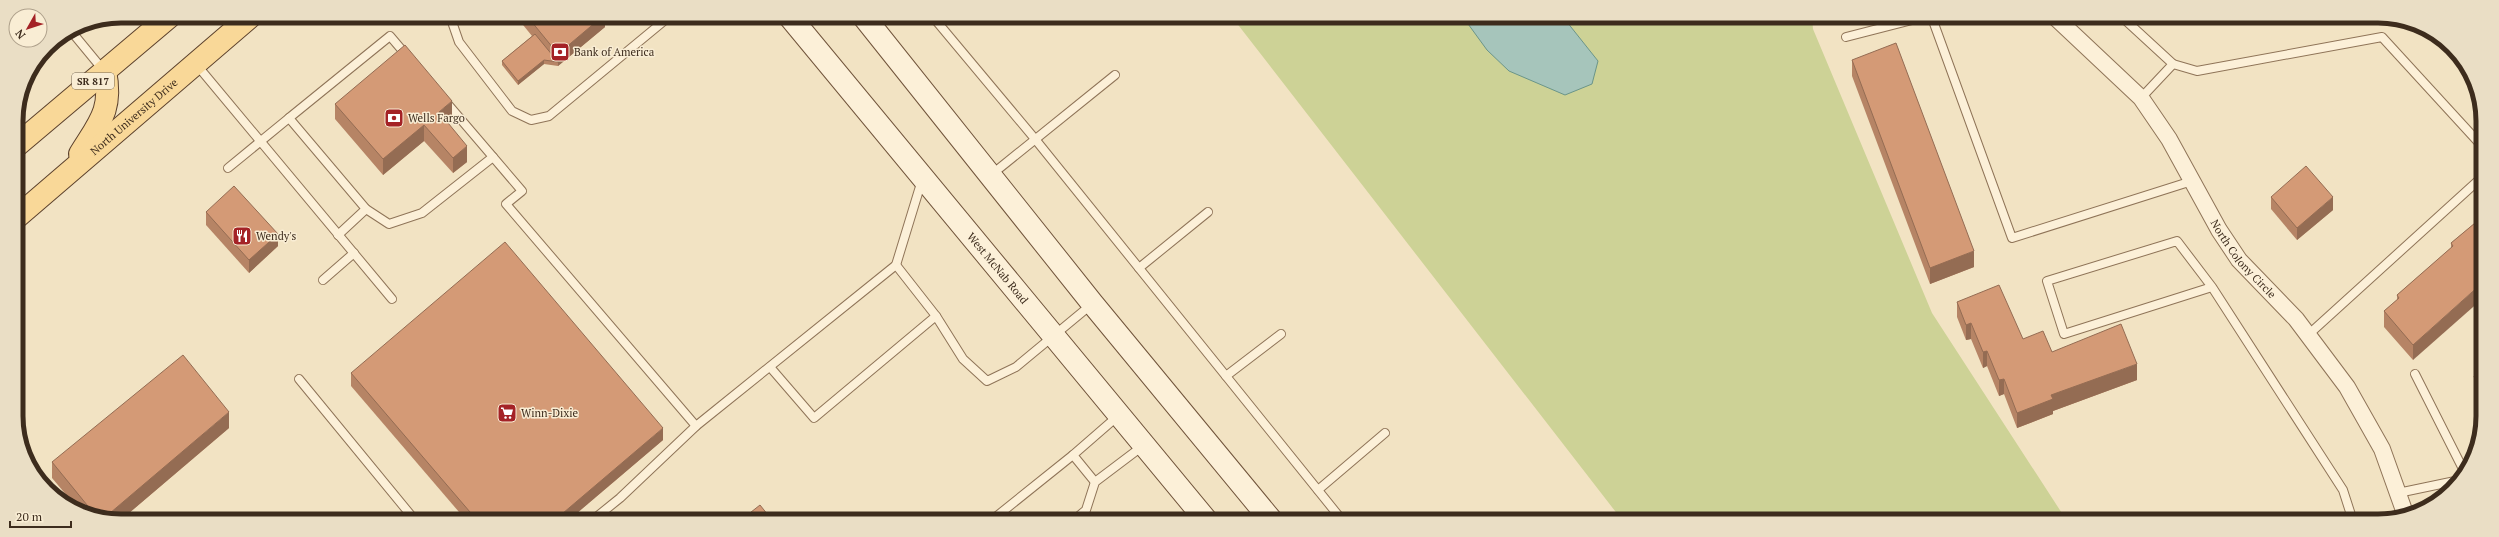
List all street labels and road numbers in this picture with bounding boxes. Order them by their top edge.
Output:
road number: SR 817 [72,73,114,89]
street label: North University Drive [87,75,181,158]
street label: North Colony Circle [2208,217,2279,301]
street label: West McNab Road [964,230,1031,307]

